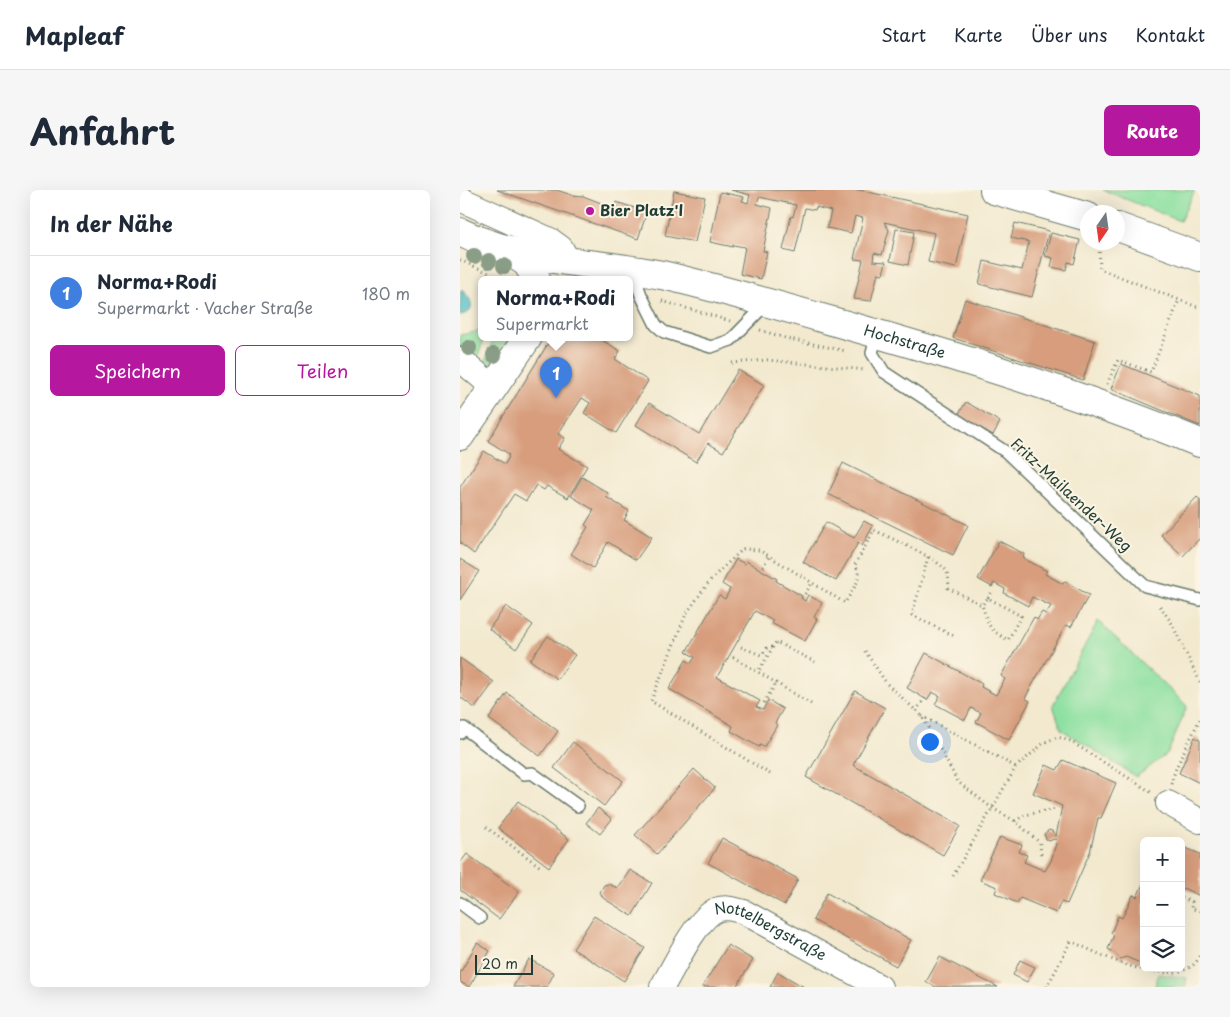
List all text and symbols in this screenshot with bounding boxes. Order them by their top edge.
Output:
text: Mapleaf [25,17,124,53]
text: Start [881,21,926,48]
text: Karte [954,21,1003,48]
text: Über uns [1031,21,1107,48]
text: Kontakt [1135,21,1205,48]
text: Anfahrt [30,104,175,157]
button: Route [1104,105,1200,156]
place label: Bier Platz'l [600,198,683,221]
marker: Bier Platz'l [584,205,596,217]
north arrow [1080,205,1125,250]
text: In der Nähe [50,207,172,239]
text: Norma+Rodi [97,267,217,295]
popup [478,276,633,341]
text: 1 [62,281,70,305]
text: 180 m [362,281,410,305]
text: Norma+Rodi [496,283,615,311]
text: Supermarkt · Vacher Straße [97,295,313,319]
text: Supermarkt [496,311,589,335]
street label: Hochstraße [861,318,949,363]
button: Speichern [50,345,225,396]
button: Teilen [235,345,410,396]
pin: 1 [540,357,572,398]
street label: Fritz-Mailaender-Weg [1006,432,1138,556]
your location [917,729,943,755]
map controls [1140,837,1185,972]
button: + [1140,837,1185,882]
button: − [1140,882,1185,927]
street label: Nottelbergstraße [712,895,831,965]
button: layers [1140,927,1185,972]
scale bar [475,952,532,975]
text: 20 m [482,953,518,974]

